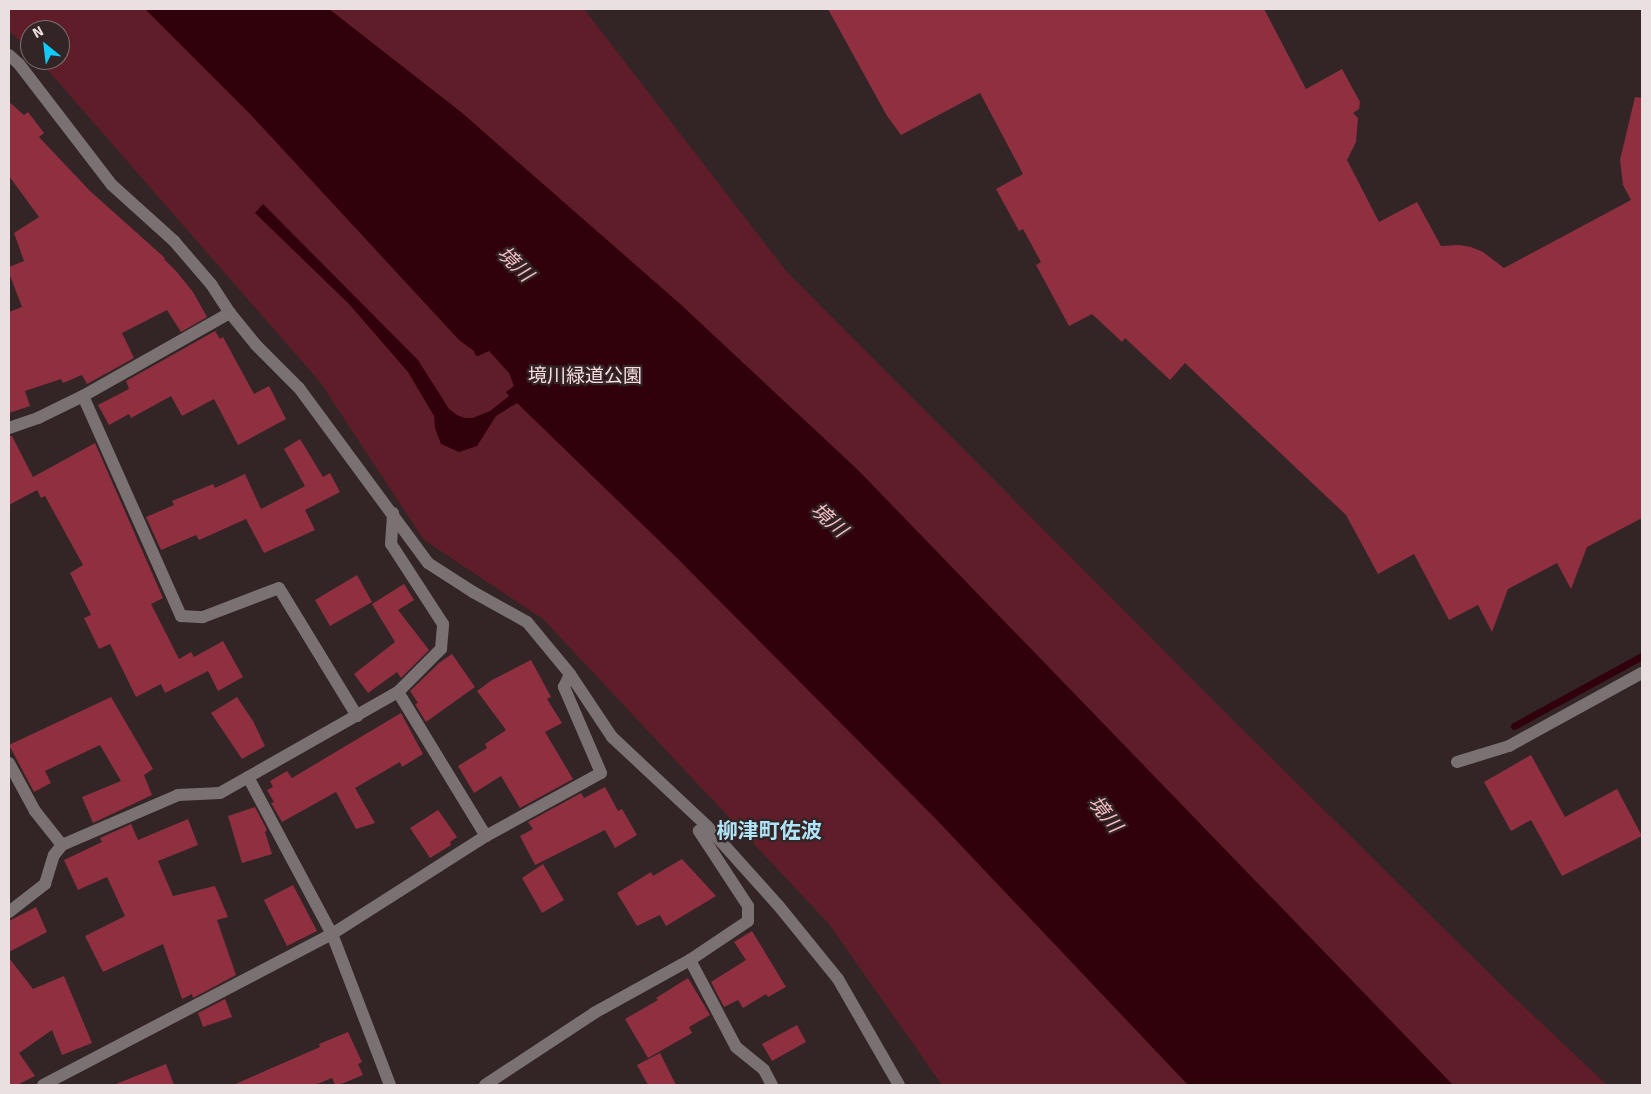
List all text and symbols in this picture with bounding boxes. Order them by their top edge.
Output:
north arrow [20,20,70,70]
text: N [30,23,46,42]
water label: 境川 [492,241,538,287]
park label: 境川緑道公園 [528,366,642,388]
water label: 境川 [806,498,852,542]
water label: 境川 [1083,791,1127,837]
district label: 柳津町佐波 [717,818,821,844]

